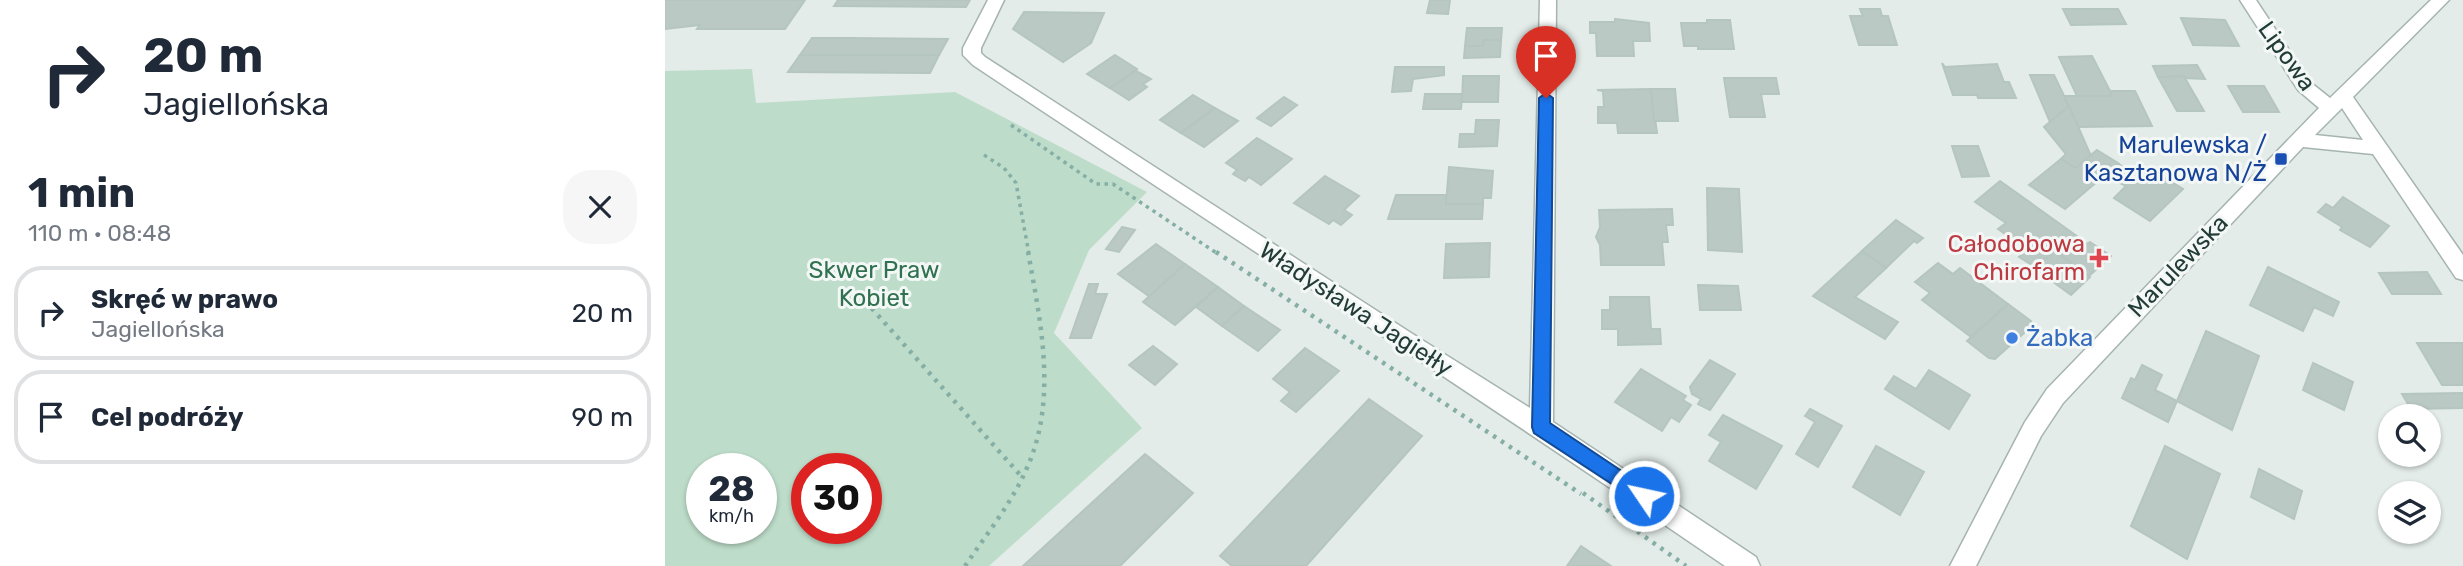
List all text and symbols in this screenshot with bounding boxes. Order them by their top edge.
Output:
street label: Lipowa [2252,16,2322,96]
text: 20 m [143,26,264,84]
pin [1516,26,1576,98]
icon: right [28,28,119,119]
icon: arrive [1527,37,1565,75]
text: Jagiellońska [143,85,329,123]
place label: Marulewska / Kasztanowa N/Ż [2084,131,2267,187]
marker: Marulewska / Kasztanowa N/Ż [2273,151,2289,167]
text: 1 min [28,168,135,218]
button: close [563,170,637,244]
street label: Marulewska [2122,209,2234,323]
text: 110 m · 08:48 [28,219,171,247]
place label: Całodobowa Chirofarm [1947,230,2085,286]
street label: Władysława Jagiełły [1254,236,1458,382]
marker: Całodobowa Chirofarm [2091,250,2107,266]
park label: Skwer Praw Kobiet [809,256,939,312]
text: Skręć w prawo [91,284,278,315]
icon: right [32,294,70,332]
text: 20 m [572,298,633,329]
text: Jagiellońska [91,315,225,343]
place label: Żabka [2026,324,2093,352]
marker: Żabka [2004,330,2020,346]
icon: arrive [32,398,70,436]
text: Cel podróży [91,402,244,433]
text: 90 m [572,402,633,433]
map controls [2378,404,2441,544]
button: search [2378,404,2441,467]
speed limit sign: 30 [791,453,882,544]
position arrow [1607,459,1681,533]
text: 28 [708,468,755,510]
button: layers [2378,481,2441,544]
text: km/h [709,505,754,527]

